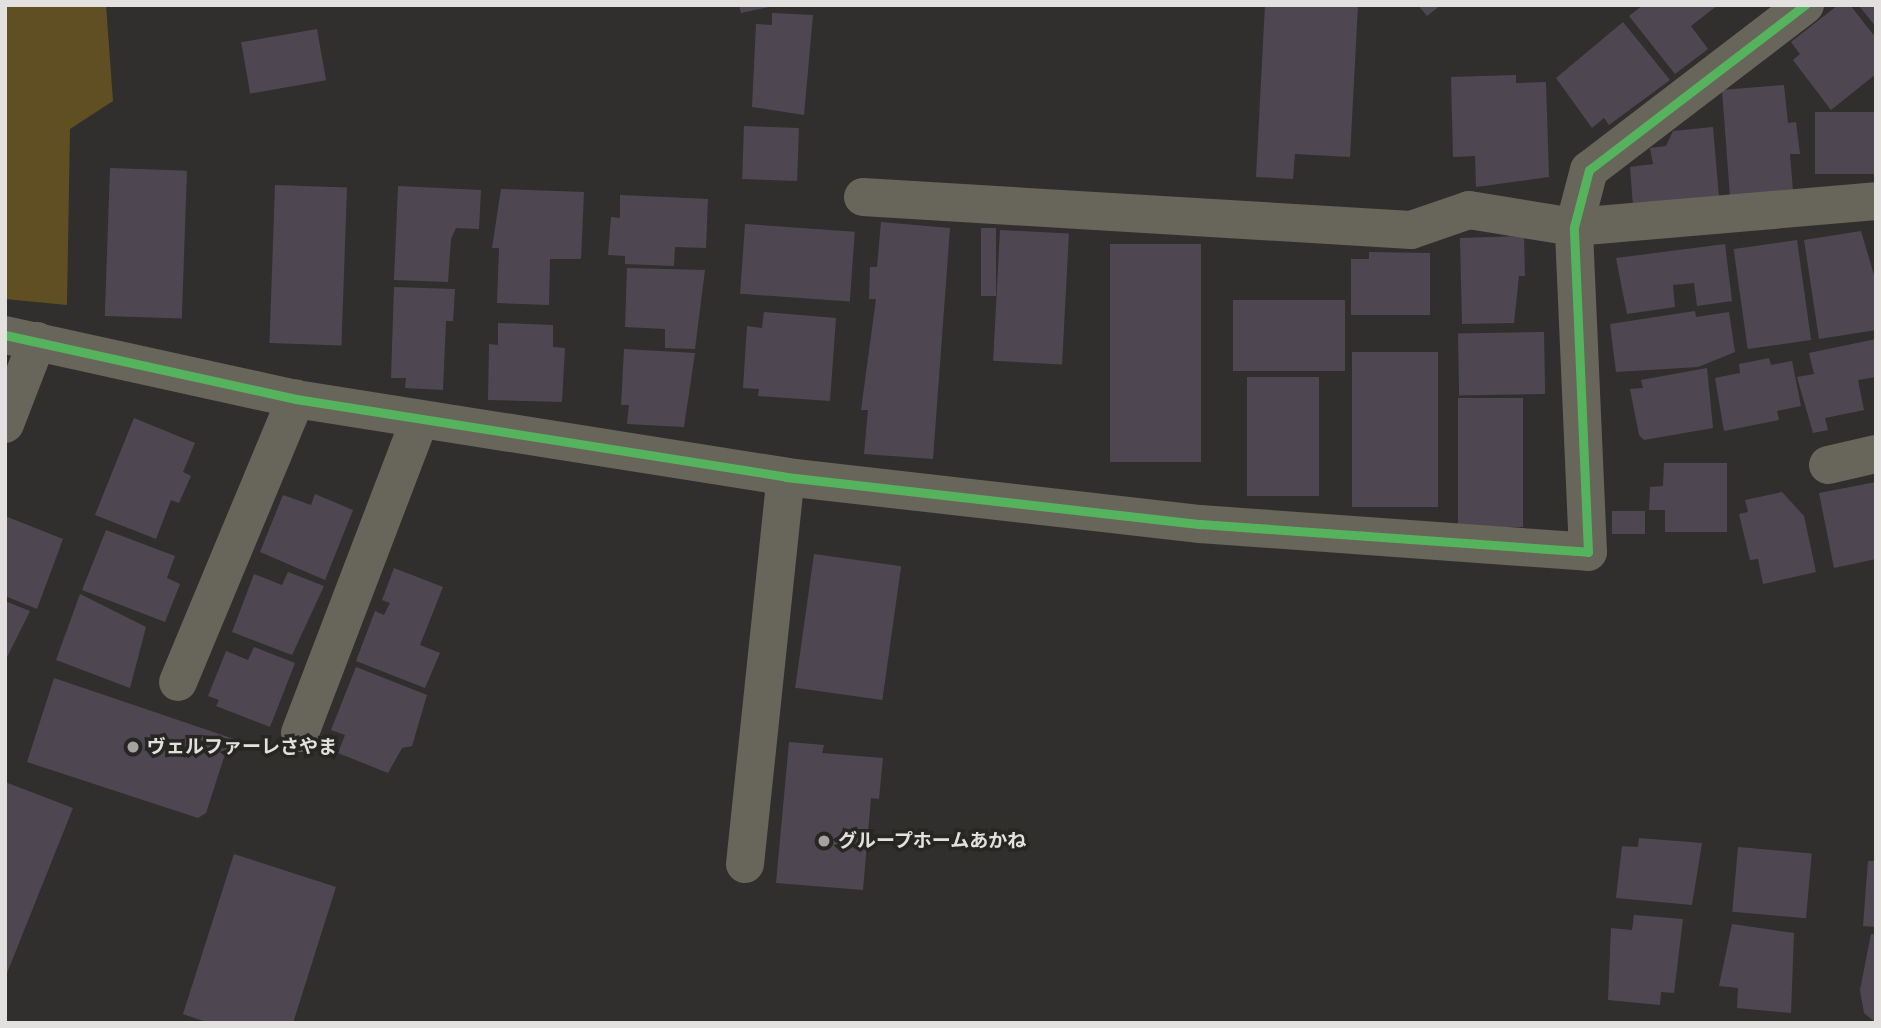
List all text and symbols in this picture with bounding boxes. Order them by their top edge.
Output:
place label: ヴェルファーレさやま [147,736,337,758]
marker: ヴェルファーレさやま [125,739,141,755]
place label: グループホームあかね [838,830,1028,852]
marker: グループホームあかね [816,833,832,849]

